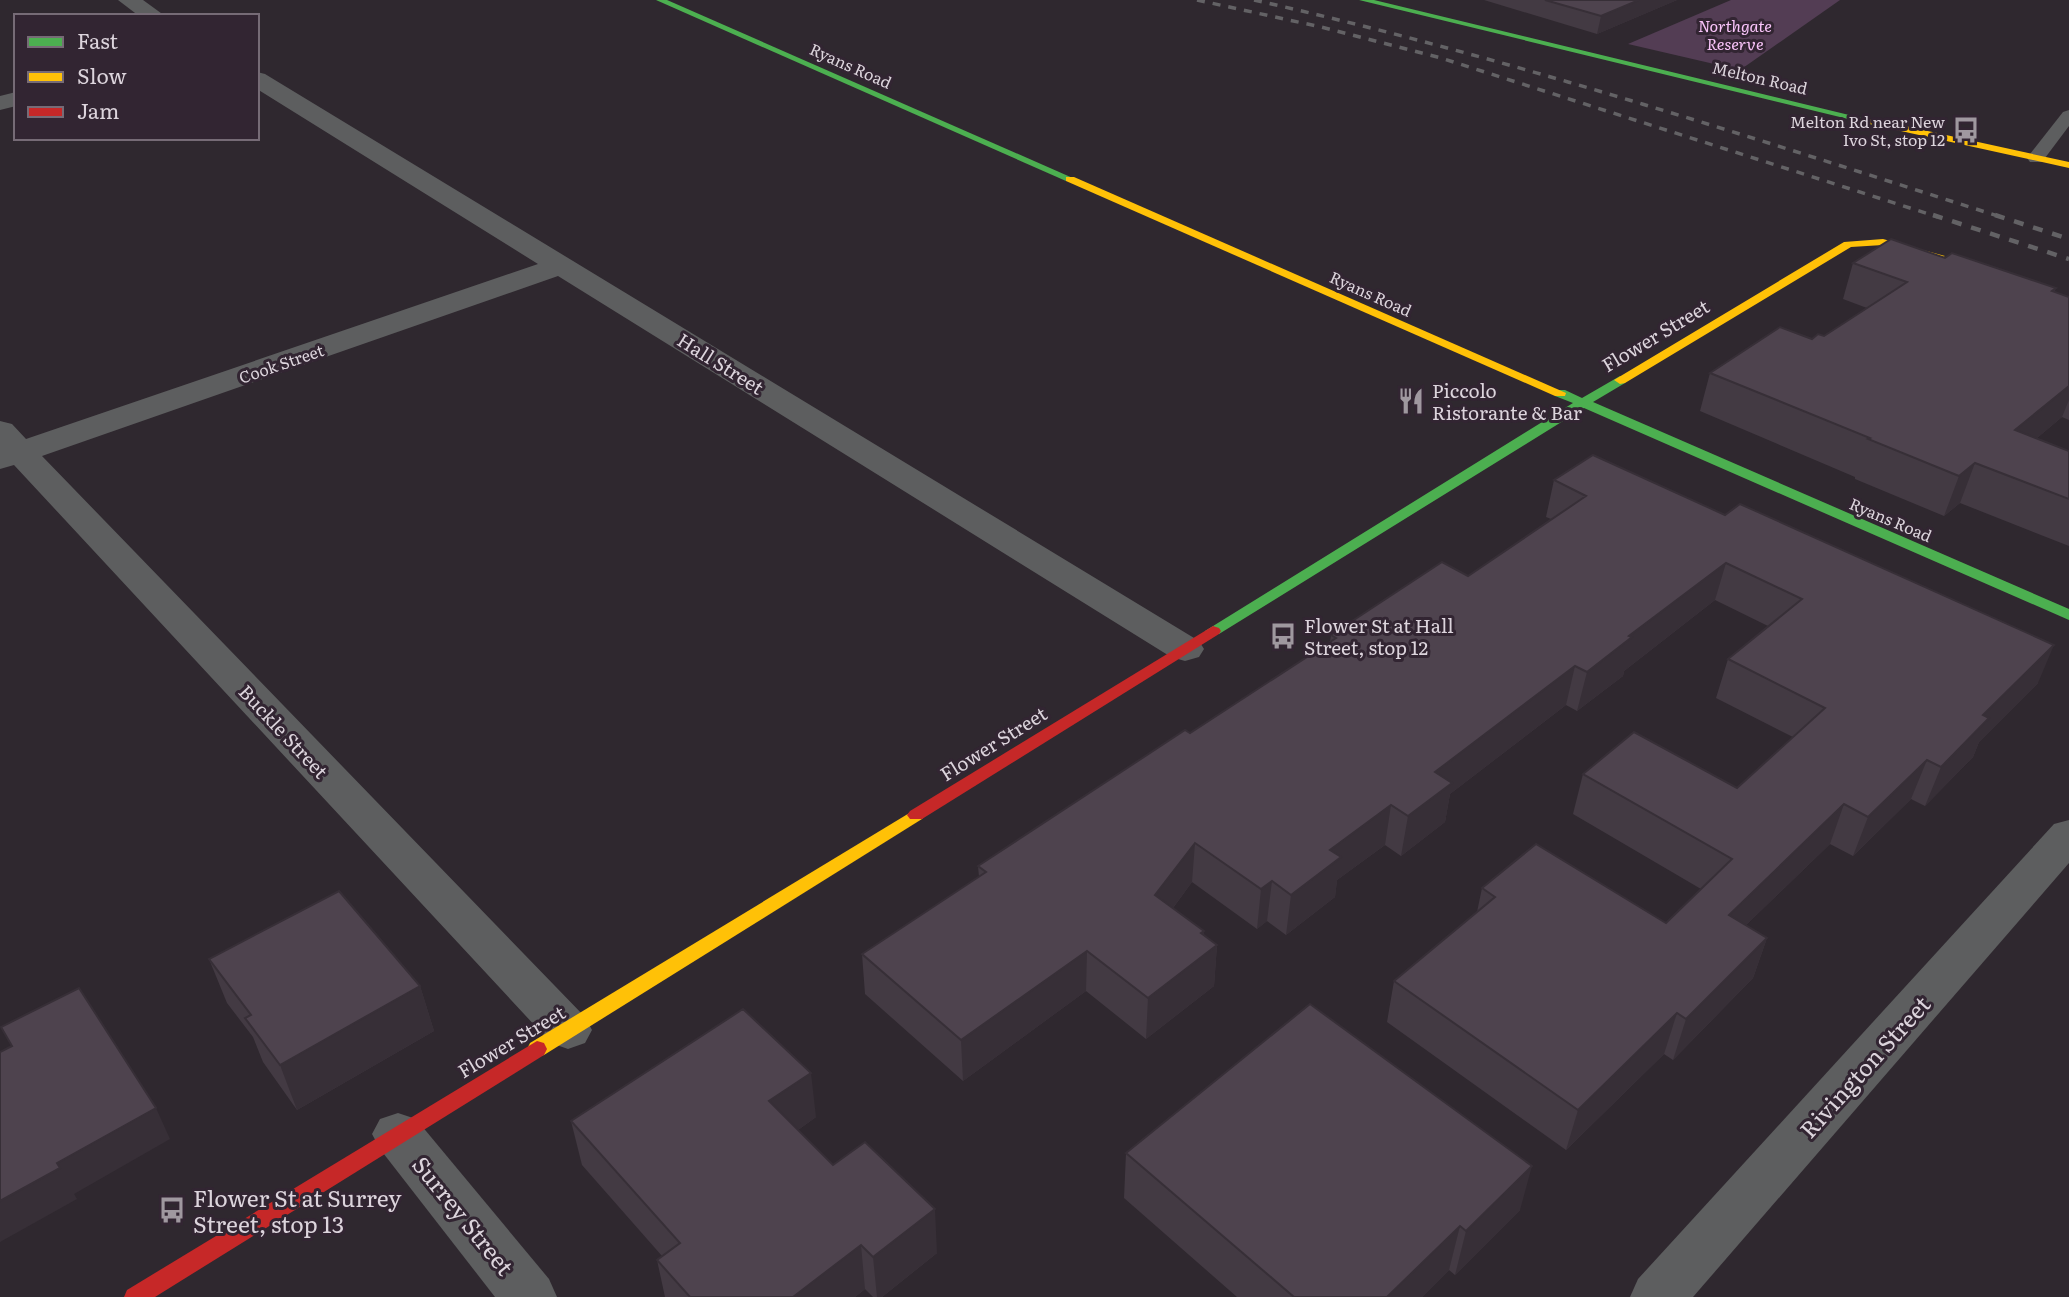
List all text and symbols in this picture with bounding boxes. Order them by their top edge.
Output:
park label: Northgate Reserve [1698,13,1772,55]
legend [14,14,259,140]
text: Fast [77,24,118,55]
street label: Ryans Road [806,36,896,94]
street label: Melton Road [1710,54,1810,100]
text: Slow [77,59,127,90]
text: Jam [77,94,119,125]
place label: Melton Rd near New Ivo St, stop 12 [1790,109,1945,151]
bus stop icon: Melton Rd near New Ivo St, stop 12 [1951,115,1981,145]
street label: Ryans Road [1326,264,1416,322]
street label: Flower Street [1596,292,1714,378]
street label: Hall Street [672,325,770,401]
street label: Cook Street [235,337,327,389]
place label: Piccolo Ristorante & Bar [1432,376,1582,426]
restaurant icon: Piccolo Ristorante & Bar [1396,386,1426,416]
street label: Ryans Road [1846,491,1936,547]
place label: Flower St at Hall Street, stop 12 [1304,611,1454,661]
bus stop icon: Flower St at Hall Street, stop 12 [1268,621,1298,651]
street label: Buckle Street [233,678,335,785]
street label: Flower Street [934,699,1052,787]
street label: Rivington Street [1791,987,1938,1145]
street label: Flower Street [452,998,570,1084]
street label: Surrey Street [405,1148,523,1283]
place label: Flower St at Surrey Street, stop 13 [193,1180,402,1240]
bus stop icon: Flower St at Surrey Street, stop 13 [157,1195,187,1225]

